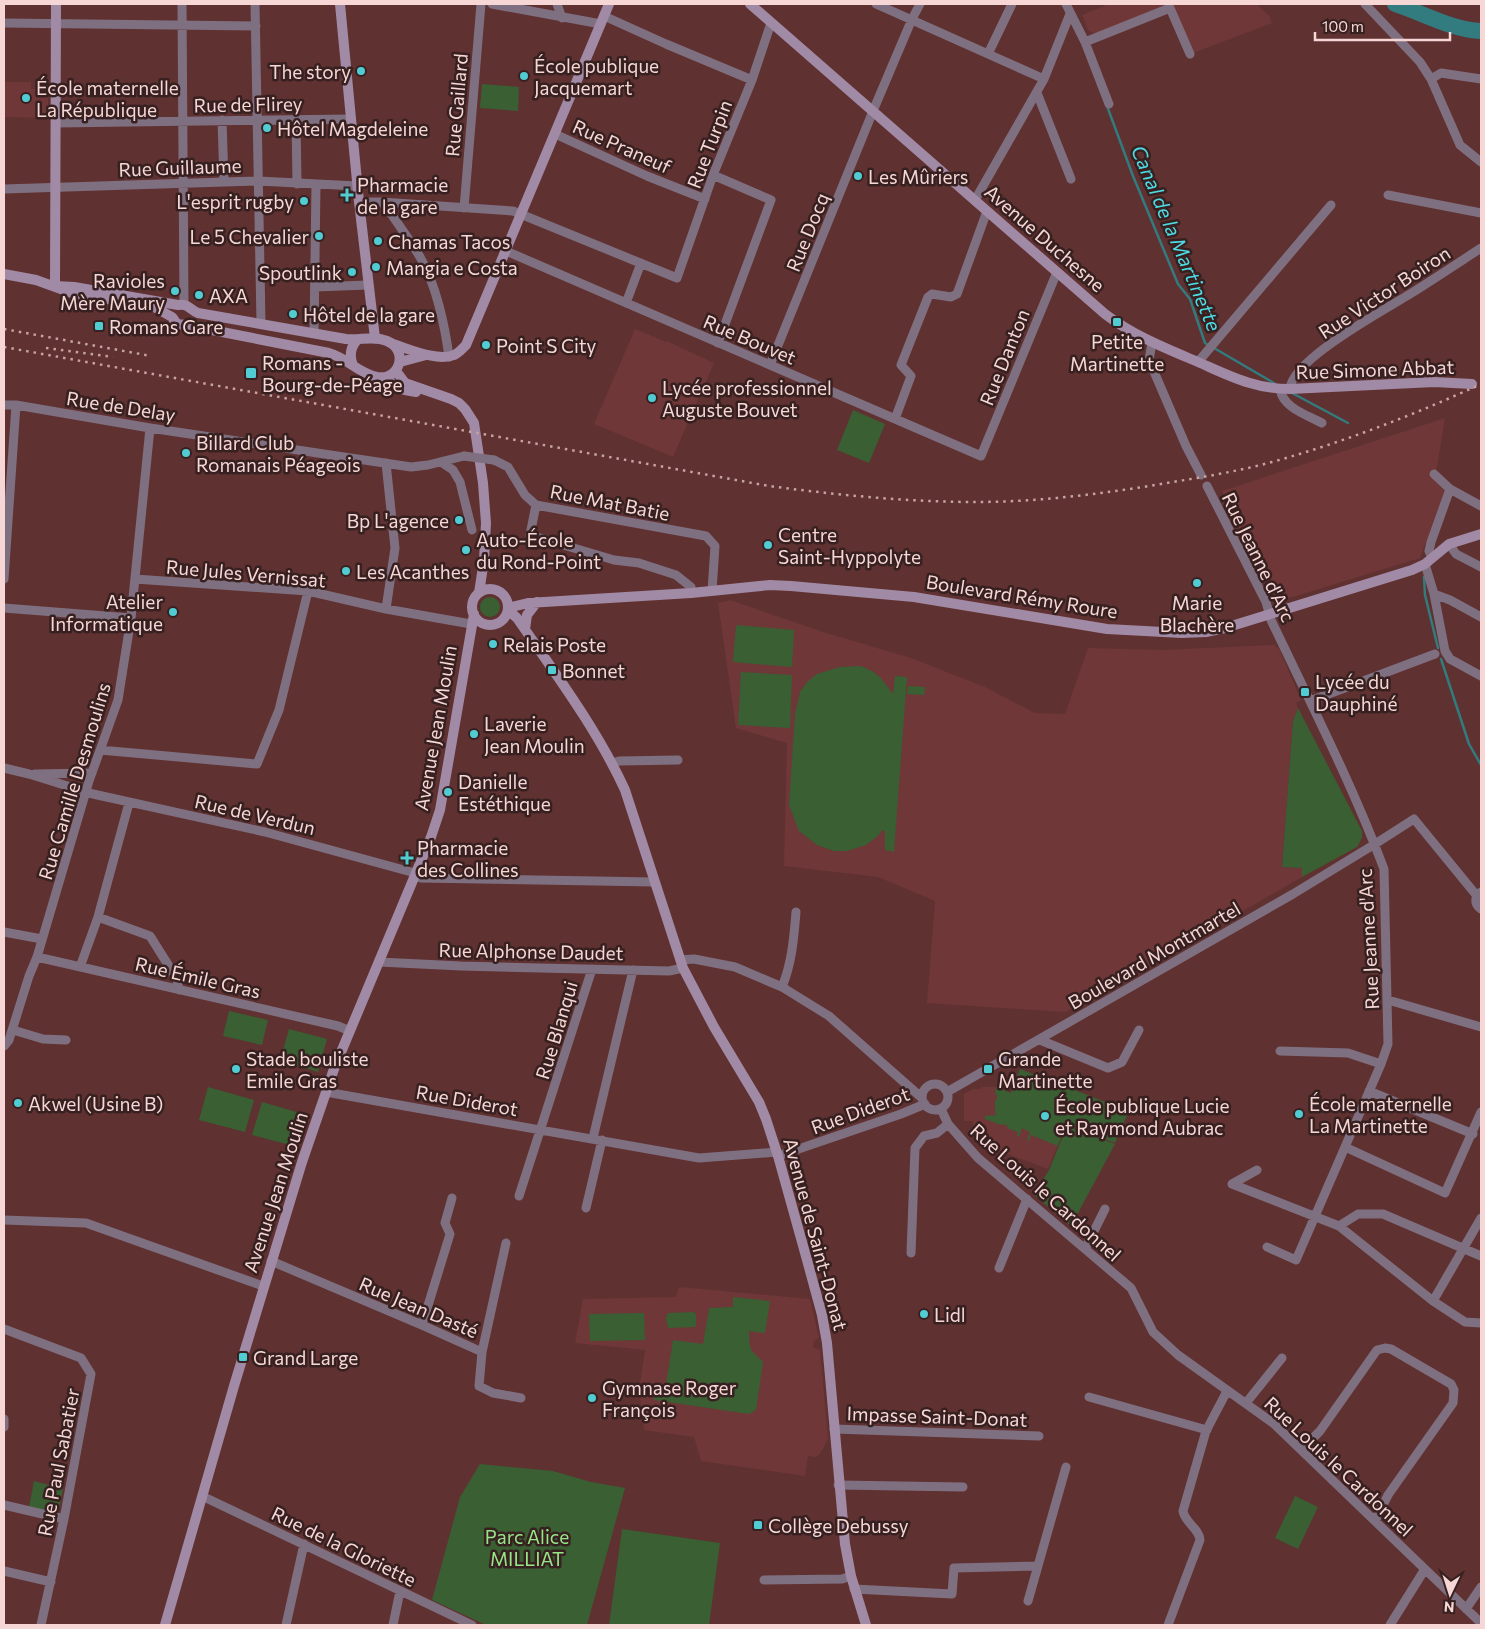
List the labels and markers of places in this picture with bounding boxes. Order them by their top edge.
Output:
place label: École publique Jacquemart [534,54,659,99]
place label: The story [269,60,351,83]
marker: The story [355,65,367,77]
marker: École publique Jacquemart [518,70,530,82]
place label: École maternelle La République [36,76,179,121]
marker: École maternelle La République [20,92,32,104]
place label: Hôtel Magdeleine [277,117,428,140]
marker: Hôtel Magdeleine [261,122,273,134]
place label: Les Mûriers [868,165,968,188]
marker: Les Mûriers [852,170,864,182]
place label: Pharmacie de la gare [357,173,448,218]
marker: Pharmacie de la gare [341,189,353,201]
place label: L'esprit rugby [176,190,294,213]
marker: L'esprit rugby [298,195,310,207]
place label: Le 5 Chevalier [189,225,309,248]
marker: Le 5 Chevalier [313,230,325,242]
place label: Chamas Tacos [388,230,510,253]
marker: Chamas Tacos [372,235,384,247]
place label: Mangia e Costa [386,256,518,279]
place label: Spoutlink [259,261,342,284]
marker: Mangia e Costa [370,261,382,273]
marker: Spoutlink [346,266,358,278]
place label: Ravioles Mère Maury [60,269,165,314]
place label: AXA [209,284,248,307]
marker: Ravioles Mère Maury [169,285,181,297]
marker: AXA [193,289,205,301]
place label: Hôtel de la gare [303,303,435,326]
marker: Hôtel de la gare [287,308,299,320]
place label: Romans Gare [109,315,223,338]
marker: Petite Martinette [1111,316,1123,328]
marker: Romans Gare [93,320,105,332]
place label: Petite Martinette [1070,330,1164,375]
place label: Point S City [496,334,597,357]
marker: Point S City [480,339,492,351]
place label: Romans - Bourg-de-Péage [262,351,402,396]
marker: Romans - Bourg-de-Péage [244,366,258,380]
place label: Lycée professionnel Auguste Bouvet [662,376,832,421]
marker: Lycée professionnel Auguste Bouvet [646,392,658,404]
place label: Billard Club Romanais Péageois [196,431,361,476]
marker: Billard Club Romanais Péageois [180,447,192,459]
place label: Bp L'agence [347,509,449,532]
marker: Bp L'agence [453,514,465,526]
place label: Centre Saint-Hyppolyte [778,523,921,568]
place label: Auto-École du Rond-Point [476,528,601,573]
marker: Centre Saint-Hyppolyte [762,539,774,551]
marker: Auto-École du Rond-Point [460,544,472,556]
place label: Les Acanthes [356,560,469,583]
marker: Les Acanthes [340,565,352,577]
marker: Marie Blachère [1191,577,1203,589]
place label: Atelier Informatique [50,590,163,635]
place label: Marie Blachère [1160,591,1234,636]
marker: Atelier Informatique [167,606,179,618]
place label: Relais Poste [503,633,606,656]
marker: Relais Poste [487,638,499,650]
place label: Bonnet [562,659,625,682]
marker: Bonnet [546,664,558,676]
place label: Lycée du Dauphiné [1315,670,1397,715]
marker: Lycée du Dauphiné [1299,686,1311,698]
place label: Laverie Jean Moulin [484,712,585,757]
marker: Laverie Jean Moulin [468,728,480,740]
place label: Danielle Estéthique [458,770,551,815]
marker: Danielle Estéthique [442,786,454,798]
place label: Pharmacie des Collines [417,836,519,881]
marker: Pharmacie des Collines [401,852,413,864]
place label: Stade bouliste Emile Gras [246,1047,369,1092]
place label: Grande Martinette [998,1047,1092,1092]
marker: Stade bouliste Emile Gras [230,1063,242,1075]
marker: Grande Martinette [982,1063,994,1075]
place label: Akwel (Usine B) [28,1092,163,1115]
place label: École maternelle La Martinette [1309,1092,1452,1137]
place label: École publique Lucie et Raymond Aubrac [1055,1094,1229,1139]
marker: Akwel (Usine B) [12,1097,24,1109]
marker: École maternelle La Martinette [1293,1108,1305,1120]
marker: École publique Lucie et Raymond Aubrac [1039,1110,1051,1122]
place label: Lidl [934,1303,966,1326]
marker: Lidl [918,1308,930,1320]
place label: Grand Large [253,1346,358,1369]
marker: Grand Large [237,1351,249,1363]
place label: Gymnase Roger François [602,1376,737,1421]
marker: Gymnase Roger François [586,1392,598,1404]
place label: Collège Debussy [768,1514,909,1537]
marker: Collège Debussy [752,1519,764,1531]

